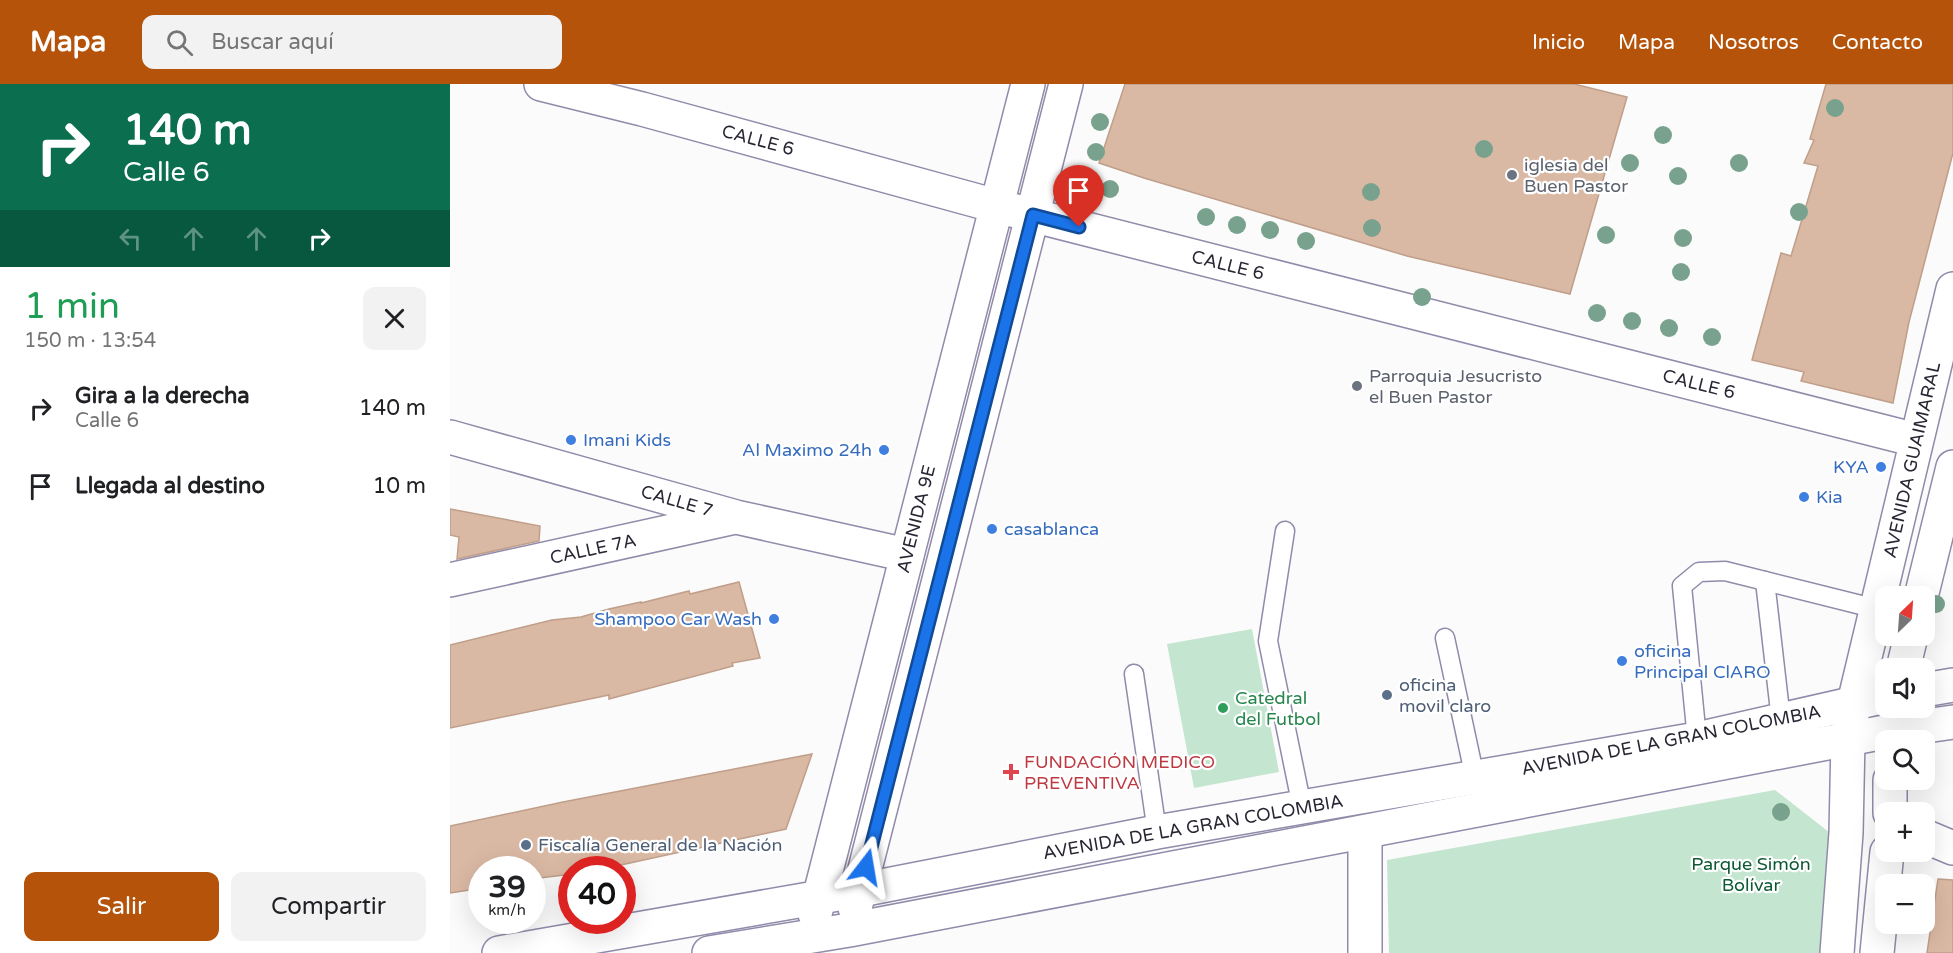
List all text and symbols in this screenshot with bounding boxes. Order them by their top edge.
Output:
search box [142,15,562,69]
text: Mapa [30,25,106,59]
icon: search [163,26,196,59]
text: Buscar aquí [211,29,334,55]
text: Inicio [1532,30,1585,55]
text: Mapa [1618,30,1675,55]
text: Nosotros [1708,30,1799,55]
text: Contacto [1832,30,1923,55]
text: 140 m [123,105,252,156]
icon: right [24,108,102,186]
street label: CALLE 6 [719,120,797,160]
place label: iglesia del Buen Pastor [1524,154,1628,197]
text: Calle 6 [123,156,210,189]
pin [1053,165,1104,227]
marker: iglesia del Buen Pastor [1505,168,1519,182]
icon: arrive [1062,174,1095,207]
icon: left [114,222,147,255]
icon: ahead [177,222,210,255]
icon: ahead [240,222,273,255]
icon: right [303,222,336,255]
street label: CALLE 6 [1189,245,1267,285]
text: 1 min [24,285,120,328]
button: close [363,287,426,350]
text: 150 m · 13:54 [24,329,156,353]
street label: AVENIDA GUAIMARAL [1879,359,1945,560]
street label: CALLE 6 [1660,364,1738,404]
place label: Parroquia Jesucristo el Buen Pastor [1369,365,1542,408]
marker: Parroquia Jesucristo el Buen Pastor [1350,379,1364,393]
text: Gira a la derecha [75,383,250,409]
icon: right [24,392,57,425]
text: 140 m [359,395,426,421]
text: Calle 6 [75,409,139,433]
place label: Imani Kids [583,429,671,451]
marker: Imani Kids [564,433,578,447]
place label: Al Maximo 24h [742,439,872,461]
marker: Al Maximo 24h [877,443,891,457]
place label: KYA [1833,456,1869,478]
marker: KYA [1874,460,1888,474]
street label: AVENIDA 9E [892,463,940,575]
icon: arrive [24,470,57,503]
text: Llegada al destino [75,473,265,499]
text: 10 m [372,473,426,499]
street label: CALLE 7 [638,480,716,522]
place label: Kia [1816,486,1843,508]
marker: Kia [1797,490,1811,504]
place label: casablanca [1004,518,1099,540]
marker: casablanca [985,522,999,536]
street label: CALLE 7A [548,529,638,569]
north arrow [1875,586,1935,646]
map controls [1875,586,1935,934]
place label: Shampoo Car Wash [594,608,762,630]
marker: Shampoo Car Wash [767,612,781,626]
place label: oficina Principal ClARO [1634,640,1771,683]
marker: oficina Principal ClARO [1615,654,1629,668]
button: sound [1875,658,1935,718]
place label: oficina movil claro [1399,674,1491,717]
place label: Catedral del Futbol [1235,687,1321,730]
marker: oficina movil claro [1380,688,1394,702]
street label: AVENIDA DE LA GRAN COLOMBIA [1519,700,1823,780]
marker: Catedral del Futbol [1216,701,1230,715]
button: search [1875,730,1935,790]
place label: FUNDACIÓN MEDICO PREVENTIVA [1024,751,1215,794]
marker: FUNDACIÓN MEDICO PREVENTIVA [1002,763,1020,781]
street label: AVENIDA DE LA GRAN COLOMBIA [1041,790,1345,864]
button: + [1875,802,1935,862]
place label: Fiscalía General de la Nación [538,834,783,856]
position arrow [834,835,898,899]
marker: Fiscalía General de la Nación [519,838,533,852]
park label: Parque Simón Bolívar [1691,853,1811,896]
speed limit sign: 40 [558,856,636,934]
text: 39 [488,869,526,906]
button: Salir [24,872,219,941]
button: Compartir [231,872,426,941]
button: − [1875,874,1935,934]
text: km/h [488,901,526,919]

